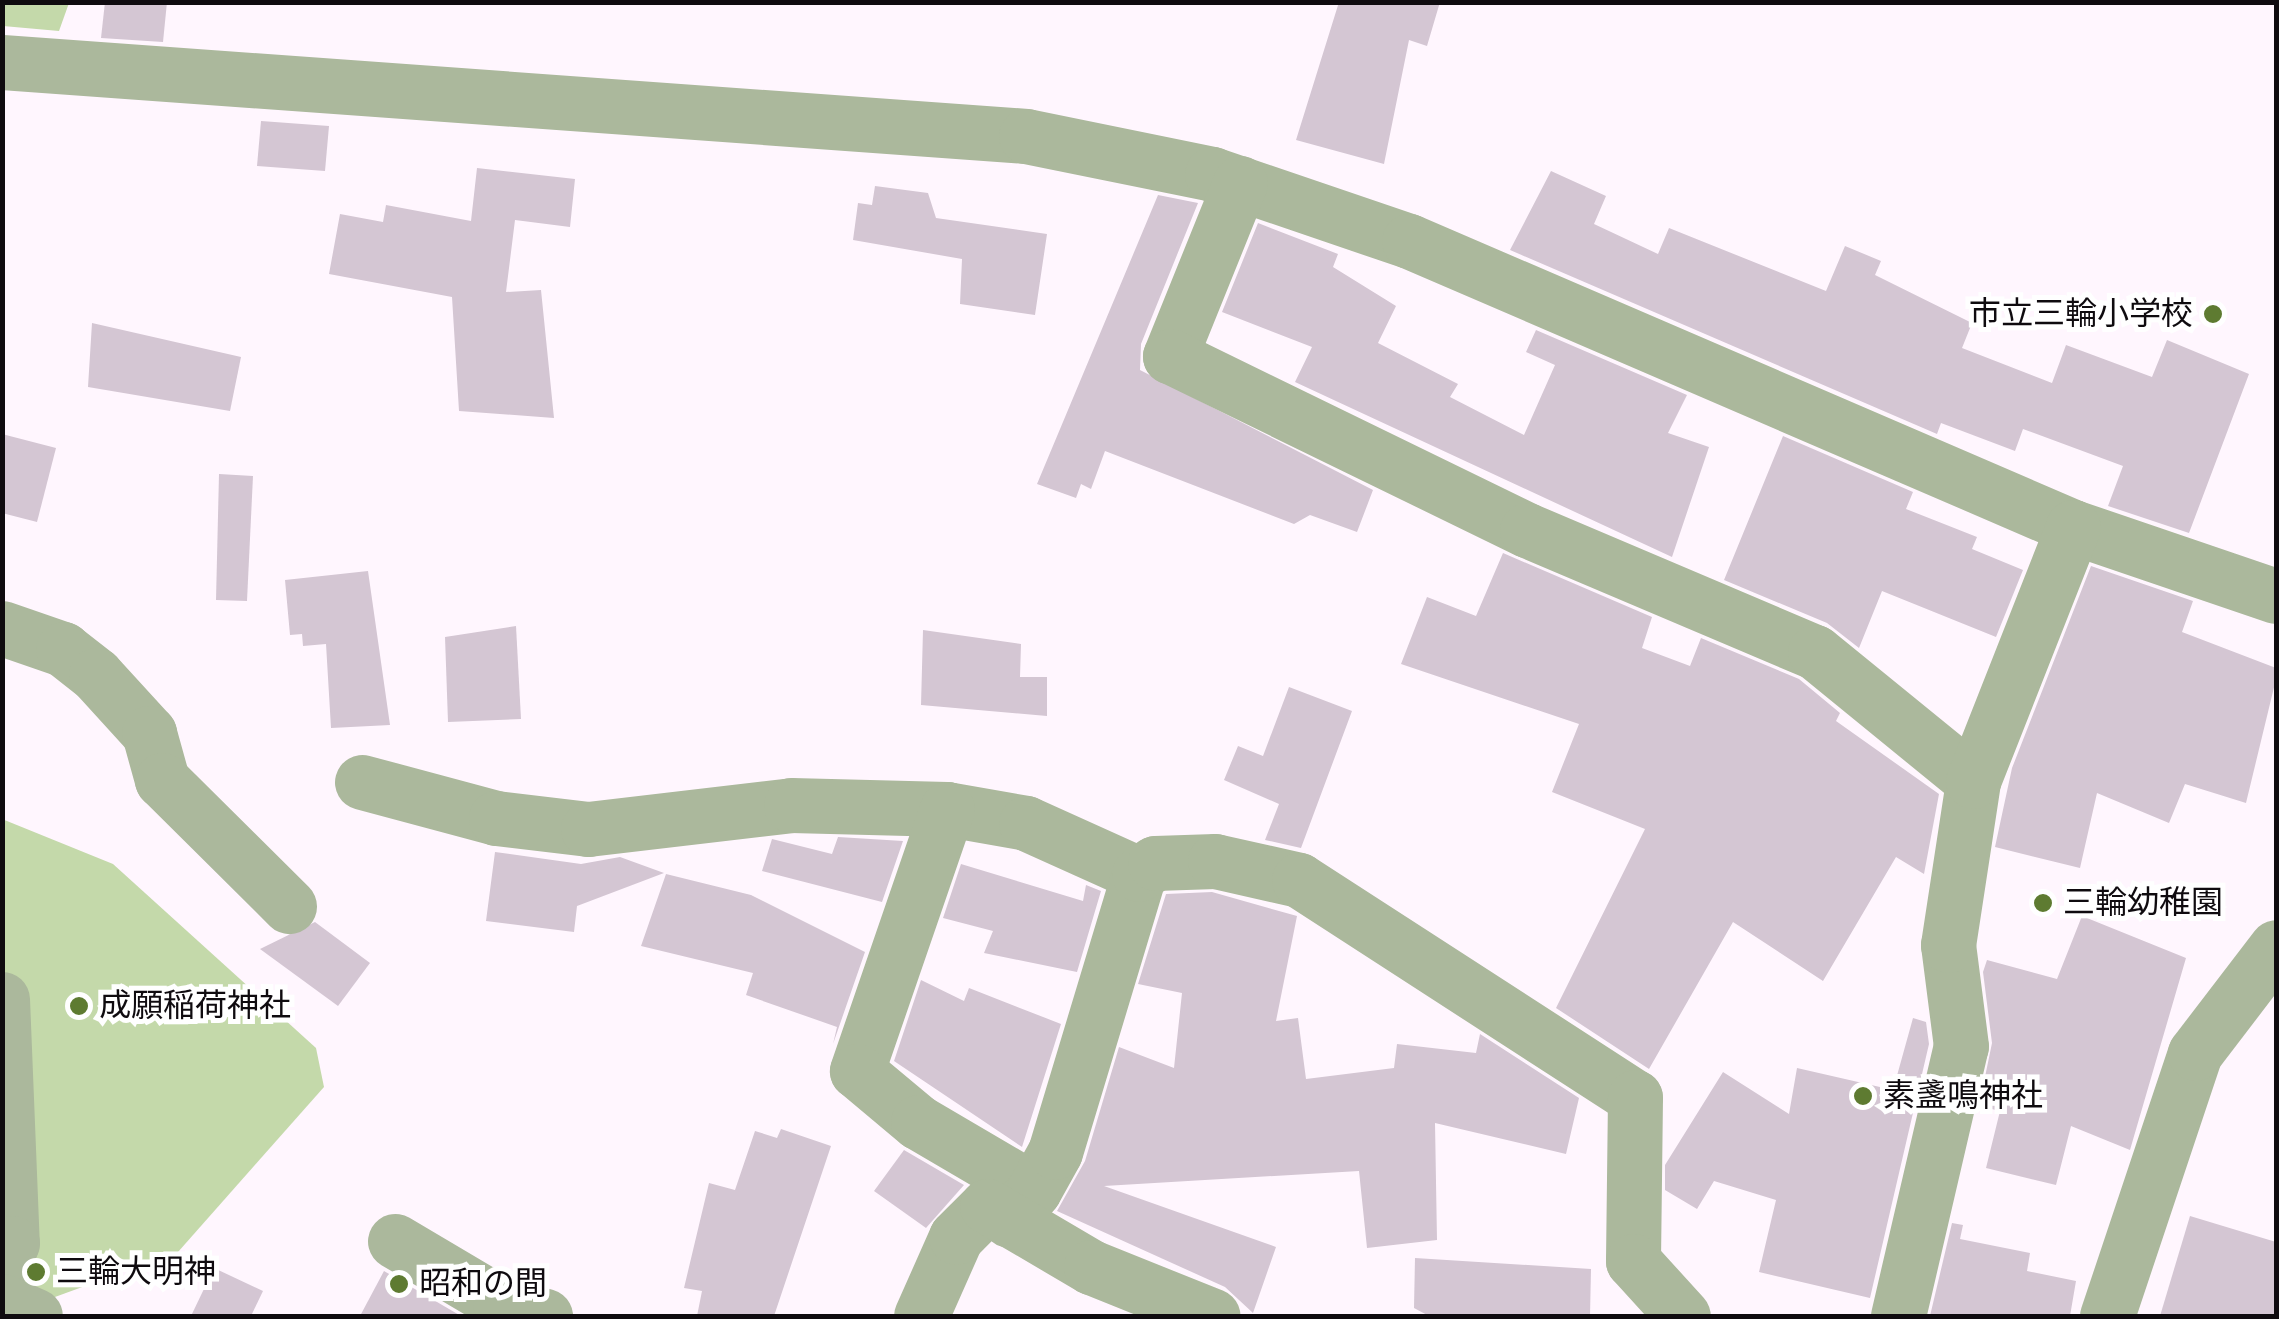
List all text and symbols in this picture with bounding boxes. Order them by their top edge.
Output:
place label: 市立三輪小学校 [1969,295,2193,333]
marker: 市立三輪小学校 [2202,303,2224,325]
place label: 三輪幼稚園 [2063,884,2223,922]
marker: 三輪幼稚園 [2032,892,2054,914]
place label: 成願稲荷神社 [99,987,291,1025]
marker: 成願稲荷神社 [68,995,90,1017]
place label: 素盞鳴神社 [1883,1077,2043,1115]
marker: 素盞鳴神社 [1852,1085,1874,1107]
place label: 三輪大明神 [56,1253,216,1291]
marker: 三輪大明神 [25,1261,47,1283]
place label: 昭和の間 [419,1265,547,1303]
marker: 昭和の間 [388,1273,410,1295]

